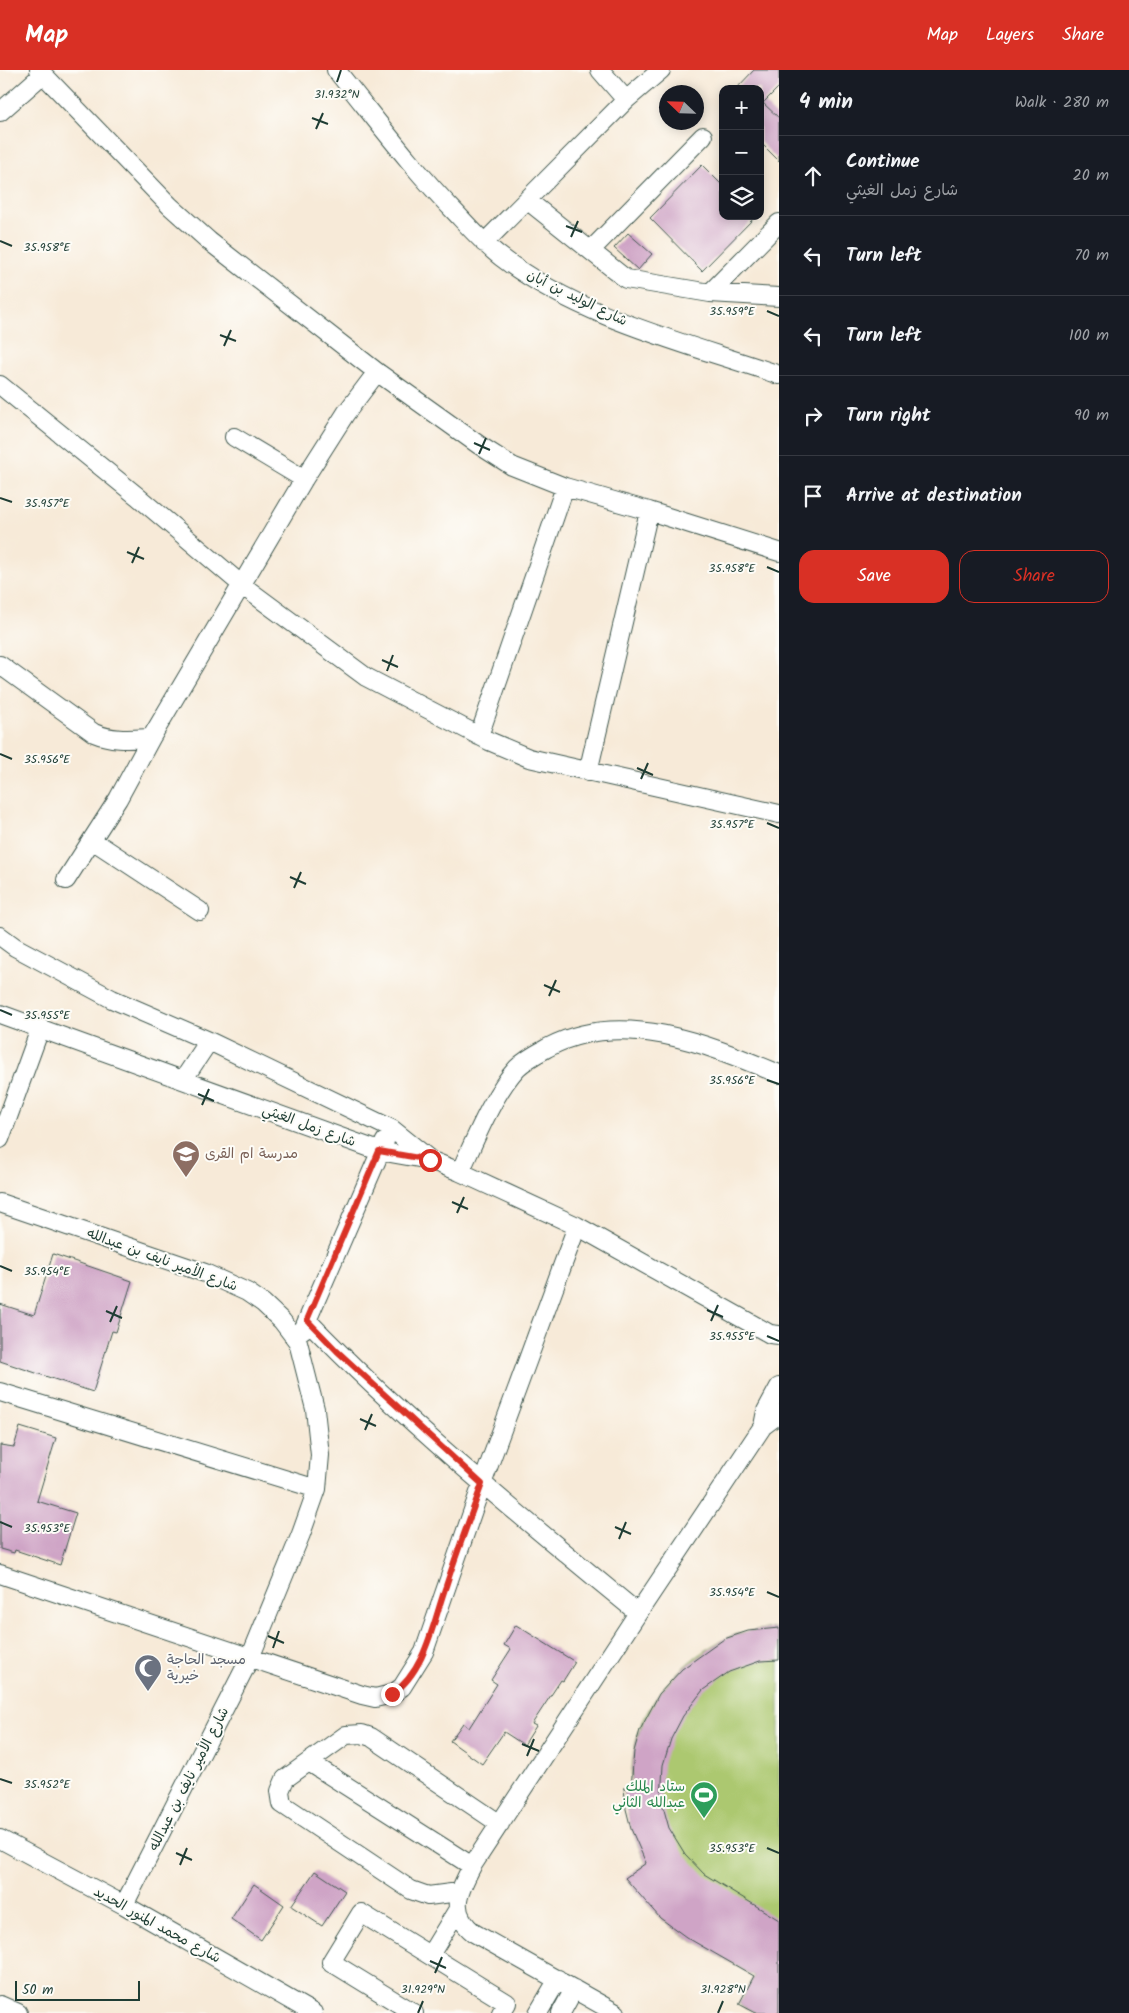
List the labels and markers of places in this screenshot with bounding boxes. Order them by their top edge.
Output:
school or university icon: مدرسة ام القرى [171,1139,201,1178]
place label: مدرسة ام القرى [205,1143,298,1165]
place label: مسجد الحاجة خيرية [167,1649,246,1687]
mosque icon: مسجد الحاجة خيرية [133,1653,163,1692]
place label: ستاد الملك عبدالله الثاني [612,1776,685,1815]
sports icon: ستاد الملك عبدالله الثاني [689,1780,719,1819]

